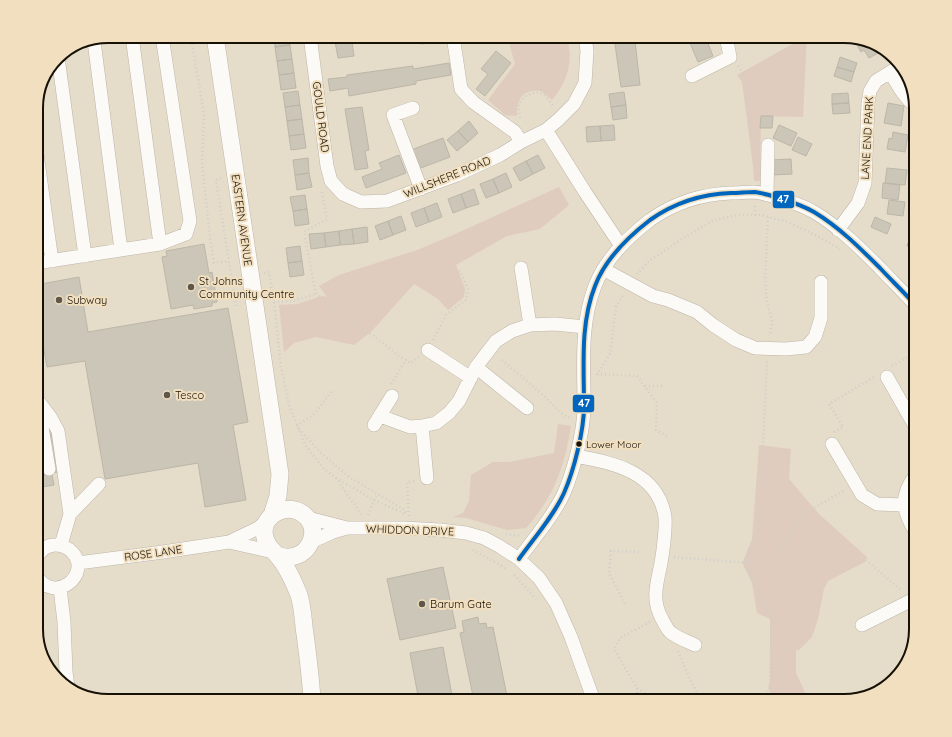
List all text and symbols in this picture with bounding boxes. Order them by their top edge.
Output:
street label: GOULD ROAD [310,81,332,153]
street label: LANE END PARK [858,96,876,180]
street label: WILLSHERE ROAD [401,153,493,201]
street label: EASTERN AVENUE [229,173,255,267]
line badge: 47 [772,190,795,209]
text: 47 [777,192,789,206]
place label: St Johns Community Centre [199,274,295,301]
marker: St Johns Community Centre [186,282,196,292]
place label: Subway [67,293,107,307]
marker: Subway [54,295,64,305]
place label: Tesco [175,388,204,402]
marker: Tesco [162,390,172,400]
line badge: 47 [572,394,595,413]
text: 47 [578,396,590,410]
place label: Lower Moor [586,438,641,451]
marker: Lower Moor [574,439,584,449]
street label: WHIDDON DRIVE [366,521,454,539]
street label: ROSE LANE [123,542,183,564]
place label: Barum Gate [430,597,492,611]
marker: Barum Gate [417,599,427,609]

